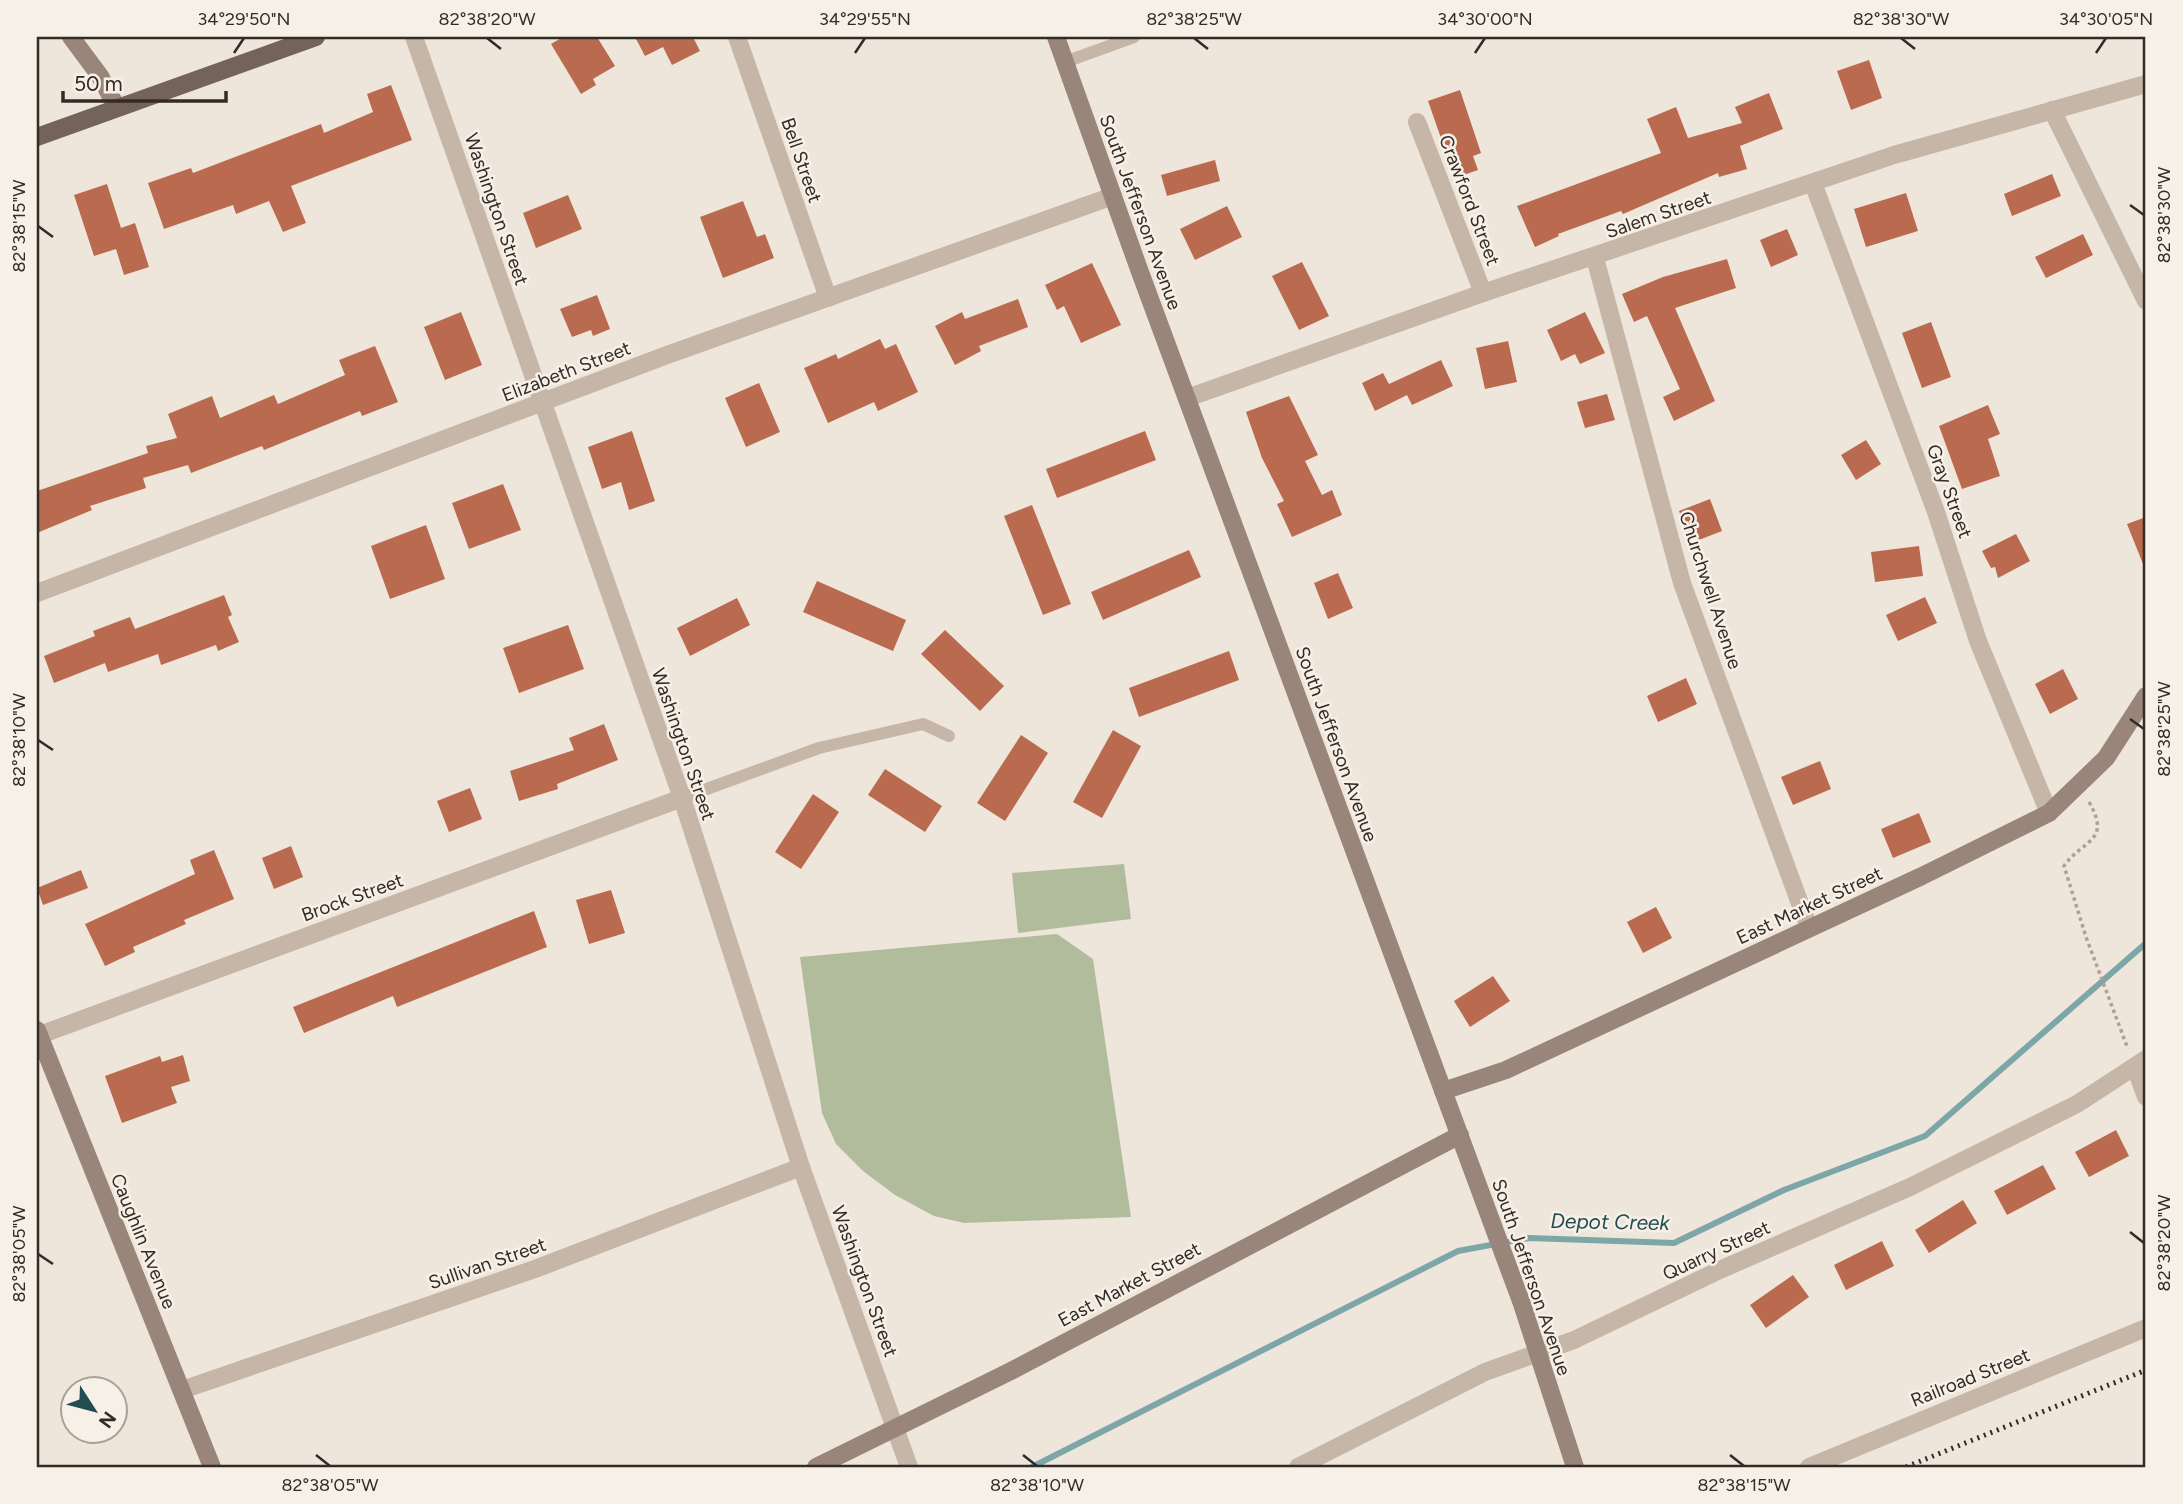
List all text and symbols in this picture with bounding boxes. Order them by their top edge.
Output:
text: 34°29'50"N [197,8,291,30]
text: 82°38'20"W [439,8,536,30]
text: 34°29'55"N [819,8,911,30]
text: 82°38'25"W [1146,8,1243,30]
text: 34°30'00"N [1437,8,1533,30]
text: 82°38'30"W [1853,8,1950,30]
text: 34°30'05"N [2059,8,2153,30]
scale bar [63,60,226,104]
text: 50 m [74,71,123,96]
street label: South Jefferson Avenue [1094,111,1187,313]
street label: Bell Street [776,115,827,206]
street label: Washington Street [460,130,533,288]
street label: Crawford Street [1434,132,1505,269]
text: 82°38'30"W [2153,166,2175,263]
text: 82°38'15"W [8,179,30,273]
street label: Salem Street [1602,186,1714,243]
street label: Elizabeth Street [499,336,634,407]
street label: Gray Street [1922,441,1977,541]
street label: Churchwell Avenue [1674,508,1747,672]
street label: South Jefferson Avenue [1290,643,1383,845]
street label: Washington Street [647,665,720,823]
text: 82°38'25"W [2153,680,2175,777]
text: 82°38'10"W [8,692,30,787]
street label: East Market Street [1733,862,1886,949]
street label: Brock Street [298,868,406,926]
street label: Caughlin Avenue [106,1170,181,1312]
street label: South Jefferson Avenue [1487,1176,1576,1378]
text: 82°38'20"W [2153,1194,2175,1291]
street label: Washington Street [826,1202,903,1360]
text: 82°38'05"W [8,1205,30,1303]
water label: Depot Creek [1550,1208,1671,1235]
street label: Quarry Street [1659,1216,1774,1285]
street label: Sullivan Street [425,1233,549,1294]
street label: East Market Street [1054,1237,1205,1332]
street label: Railroad Street [1907,1343,2033,1412]
north arrow [60,1374,130,1444]
text: N [94,1407,121,1432]
text: 82°38'05"W [281,1474,379,1496]
text: 82°38'10"W [990,1474,1085,1496]
text: 82°38'15"W [1697,1474,1791,1496]

